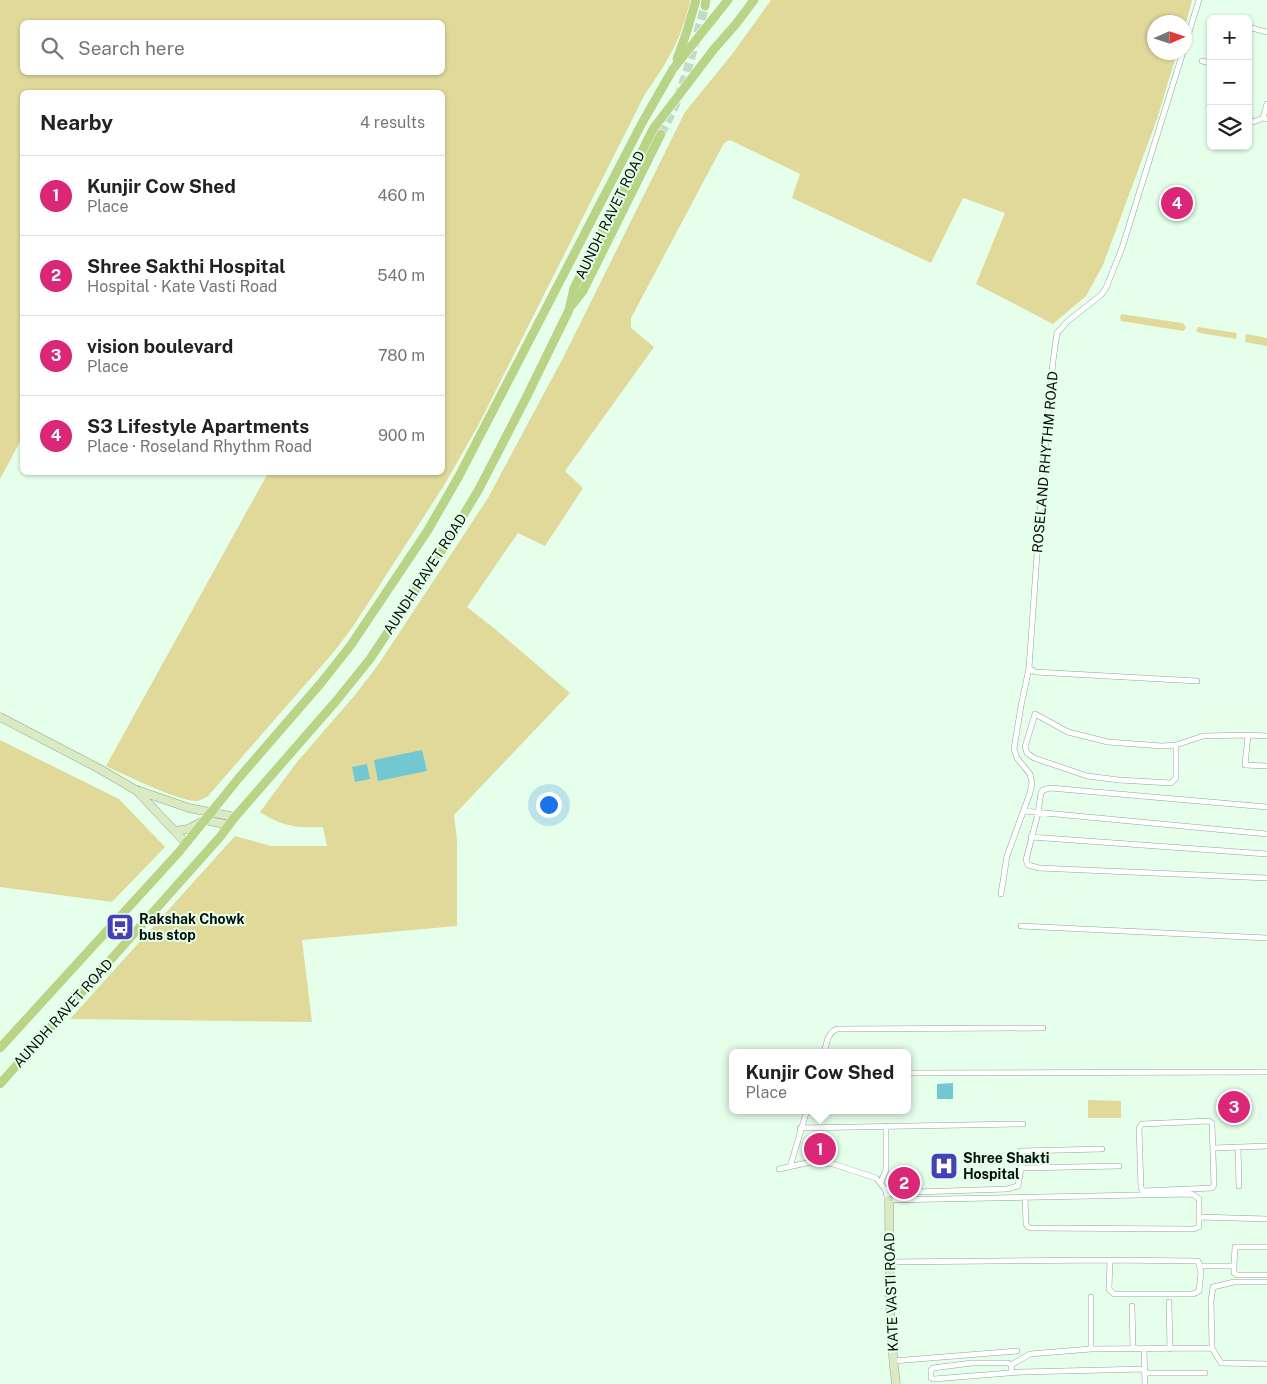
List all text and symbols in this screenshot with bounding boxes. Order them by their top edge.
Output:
north arrow [1147,15,1192,60]
map controls [1207,15,1252,150]
button: + [1207,15,1252,60]
search box [20,20,445,75]
icon: search [38,34,66,62]
text: Search here [78,37,185,59]
button: − [1207,60,1252,105]
button: layers [1207,105,1252,150]
text: Nearby [40,110,113,135]
text: 4 results [360,113,425,132]
street label: AUNDH RAVET ROAD [572,148,648,282]
text: Kunjir Cow Shed [87,175,236,197]
pin: 4 [1161,184,1193,222]
text: 1 [53,186,59,205]
text: 460 m [378,186,425,205]
text: Place [87,197,129,216]
text: Shree Sakthi Hospital [87,255,285,277]
text: 2 [51,266,61,285]
text: 540 m [377,266,425,285]
text: Hospital · Kate Vasti Road [87,277,277,296]
text: vision boulevard [87,335,233,357]
text: 3 [51,346,61,365]
text: 780 m [378,346,425,365]
text: Place [87,357,129,376]
street label: ROSELAND RHYTHM ROAD [1029,370,1061,554]
text: S3 Lifestyle Apartments [87,415,309,437]
text: 4 [51,426,61,445]
text: 900 m [378,426,425,445]
text: Place · Roseland Rhythm Road [87,437,312,456]
street label: AUNDH RAVET ROAD [380,511,470,637]
your location [536,792,562,818]
place label: Rakshak Chowk bus stop [139,911,245,943]
bus stop icon: Rakshak Chowk bus stop [105,912,135,942]
street label: AUNDH RAVET ROAD [10,956,116,1070]
popup [729,1049,911,1114]
text: Kunjir Cow Shed [746,1061,894,1083]
text: Place [746,1083,787,1102]
pin: 3 [1218,1088,1250,1126]
pin: 1 [804,1130,836,1168]
place label: Shree Shakti Hospital [963,1150,1050,1182]
hospital icon: Shree Shakti Hospital [929,1151,959,1181]
pin: 2 [888,1164,920,1202]
street label: KATE VASTI ROAD [881,1232,901,1352]

